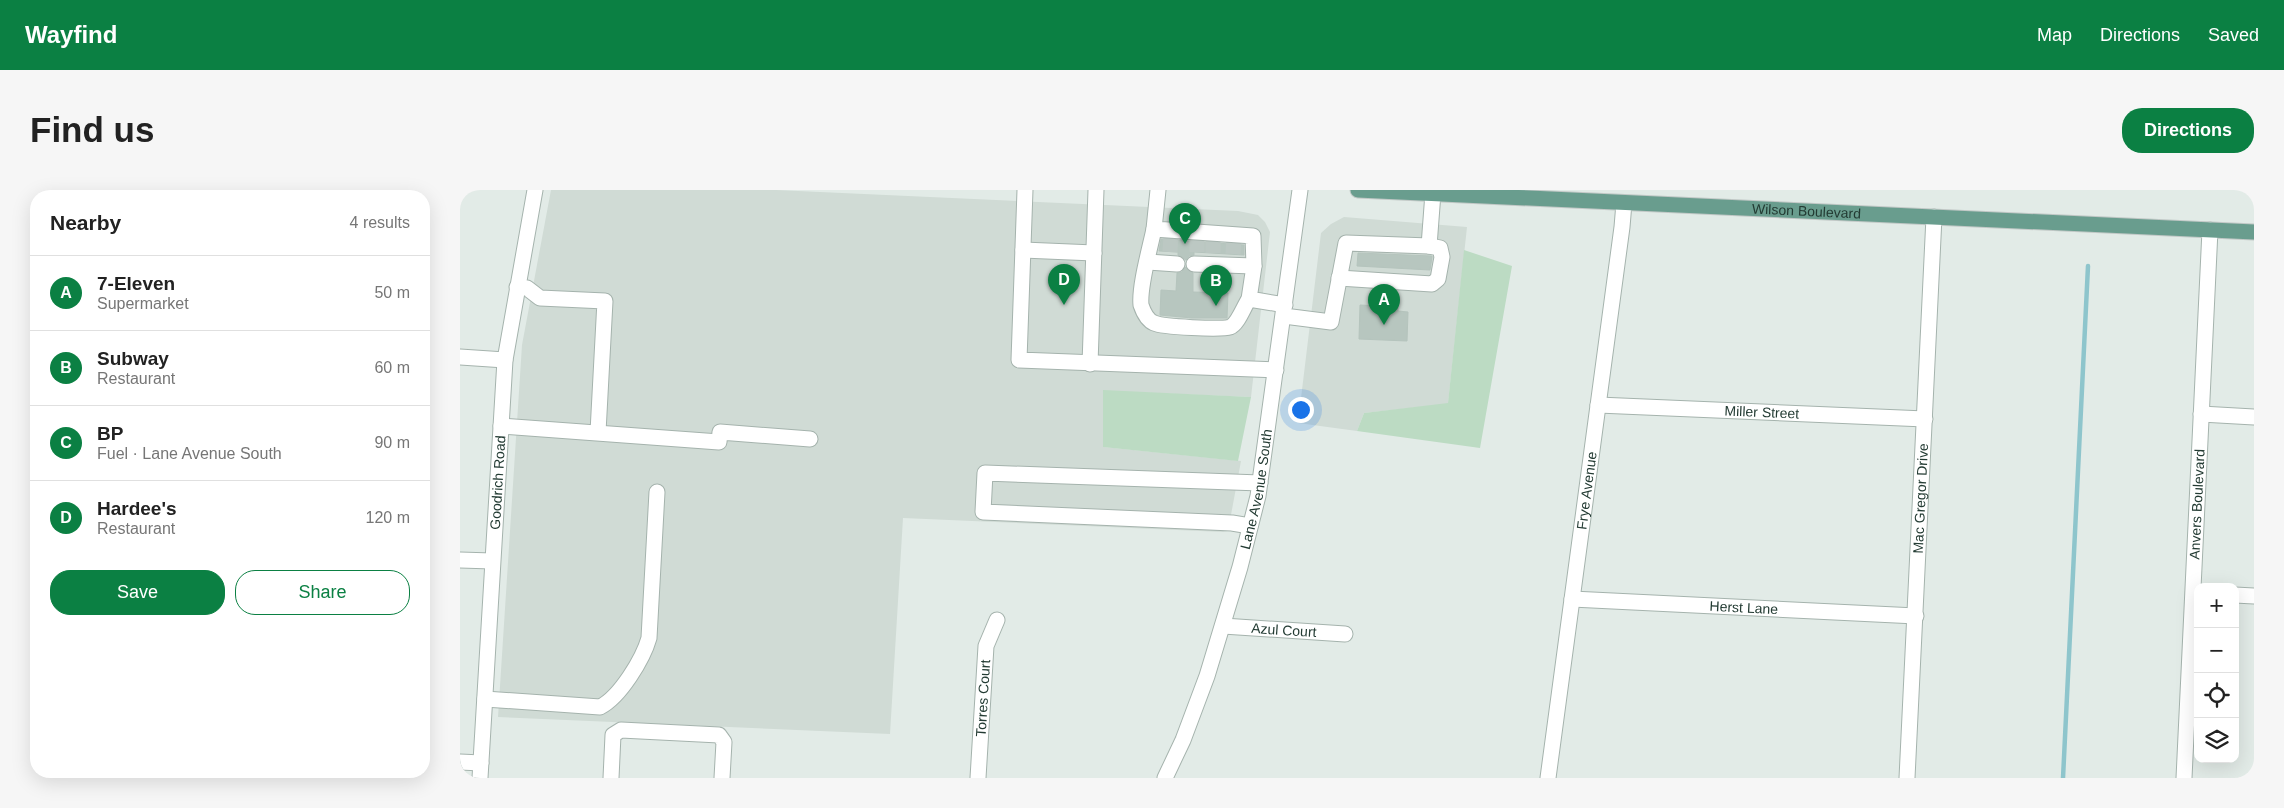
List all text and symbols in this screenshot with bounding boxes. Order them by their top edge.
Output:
text: Wayfind [25,21,117,48]
text: Map [2037,25,2072,45]
text: Directions [2100,25,2180,45]
text: Saved [2208,25,2259,45]
button: Directions [2122,108,2254,153]
text: Find us [30,110,154,149]
street label: Wilson Boulevard [1752,200,1861,222]
pin: C [1169,203,1201,244]
text: Nearby [50,211,121,234]
text: 4 results [350,214,410,231]
pin: D [1048,264,1080,305]
pin: B [1200,265,1232,306]
text: 7-Eleven [97,273,175,294]
text: A [60,284,72,301]
text: 50 m [374,284,410,301]
pin: A [1368,284,1400,325]
text: Supermarket [97,295,189,312]
text: Subway [97,348,169,369]
text: B [60,359,72,376]
text: 60 m [374,359,410,376]
text: Restaurant [97,370,175,387]
your location [1288,397,1314,423]
street label: Miller Street [1724,402,1800,422]
text: BP [97,423,123,444]
street label: Lane Avenue South [1237,428,1275,551]
text: C [60,434,72,451]
text: 90 m [374,434,410,451]
street label: Goodrich Road [487,435,508,530]
street label: Mac Gregor Drive [1910,443,1931,554]
text: Fuel · Lane Avenue South [97,445,282,462]
street label: Anvers Boulevard [2186,449,2208,560]
street label: Frye Avenue [1573,450,1600,531]
text: Hardee's [97,498,177,519]
text: D [60,509,72,526]
text: 120 m [366,509,410,526]
text: Restaurant [97,520,175,537]
button: Save [50,570,225,615]
button: Share [235,570,410,615]
map controls [2194,583,2239,763]
button: + [2194,583,2239,628]
street label: Herst Lane [1709,598,1779,617]
street label: Azul Court [1251,620,1317,640]
button: − [2194,628,2239,673]
street label: Torres Court [973,659,993,737]
button: locate [2194,673,2239,718]
button: layers [2194,718,2239,763]

